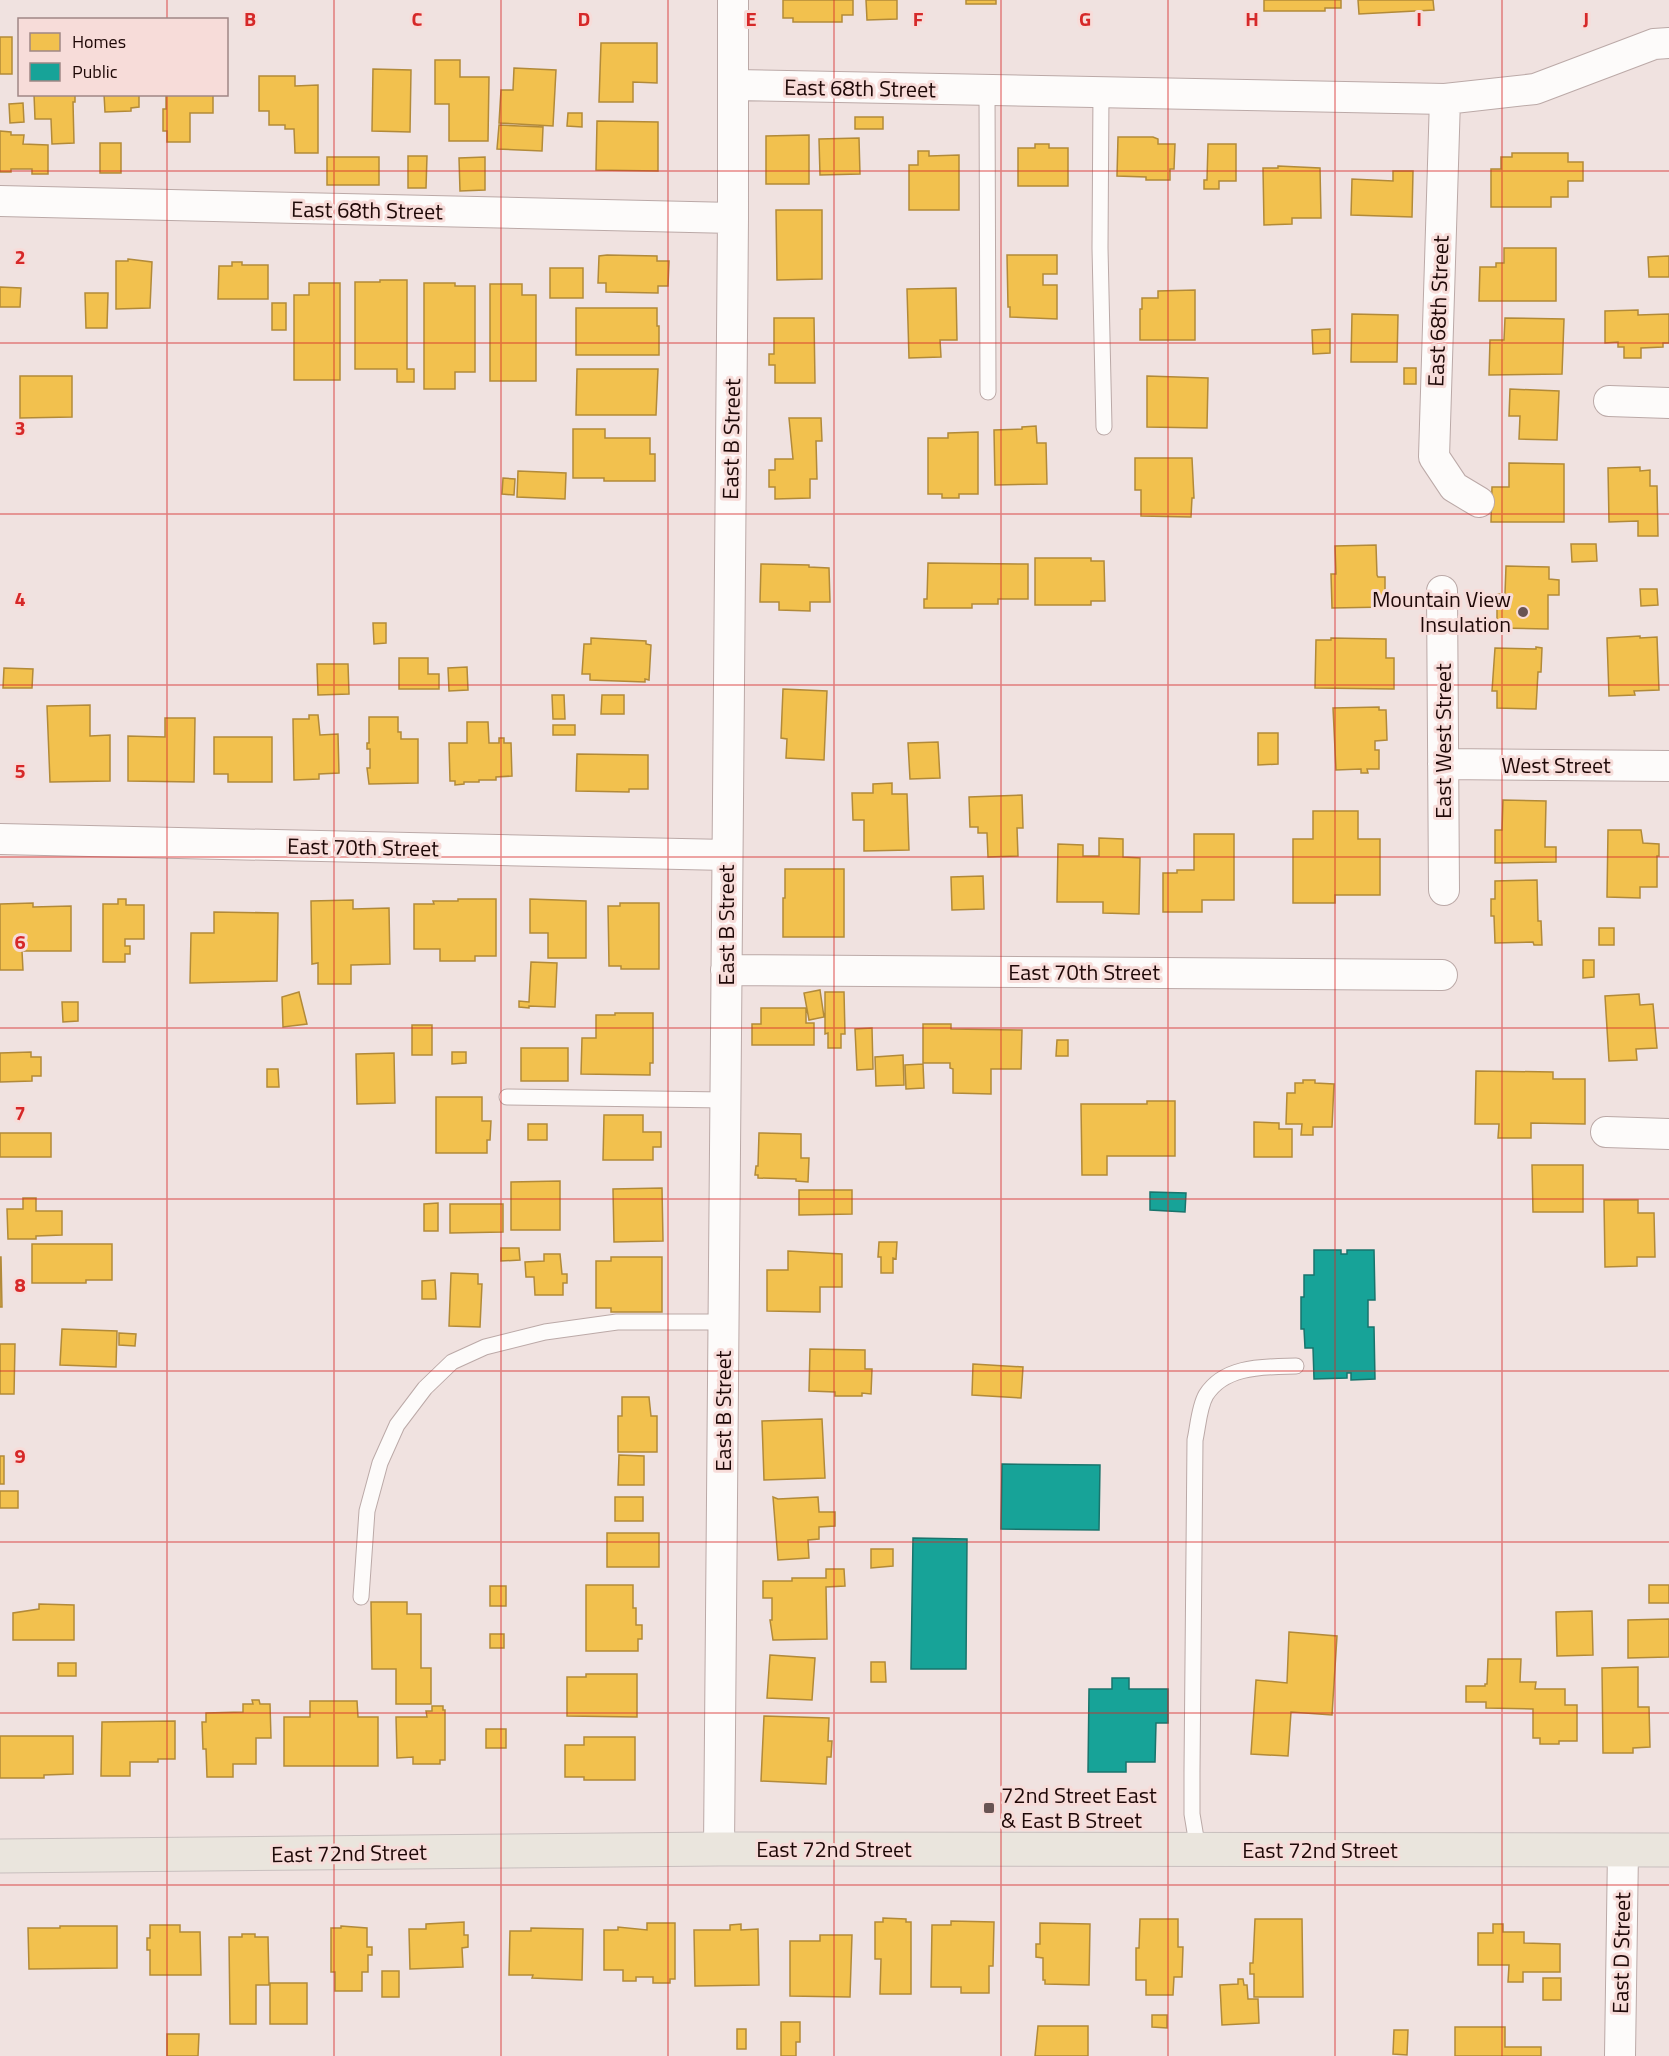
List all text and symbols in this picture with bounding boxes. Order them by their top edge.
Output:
text: B [244,3,256,34]
text: C [412,3,423,34]
text: D [578,3,590,34]
text: E [745,3,757,34]
text: F [913,3,924,34]
text: G [1079,3,1091,34]
text: H [1245,3,1259,34]
text: I [1416,3,1422,34]
text: J [1583,3,1589,34]
legend [18,18,228,96]
text: Homes [72,28,126,55]
text: Public [72,58,118,85]
street label: East 68th Street [784,70,936,106]
street label: East 68th Street [291,192,443,228]
street label: East 68th Street [1418,234,1458,387]
text: 2 [14,241,26,272]
street label: East B Street [713,378,749,500]
text: 3 [14,412,26,443]
place label: Mountain View Insulation [1372,582,1511,641]
text: 4 [14,583,26,614]
marker: Mountain View Insulation [1516,605,1530,619]
street label: East West Street [1426,663,1460,819]
street label: West Street [1501,748,1611,782]
text: 5 [14,755,26,786]
street label: East 70th Street [287,829,439,865]
street label: East B Street [709,864,743,986]
text: 6 [14,926,26,957]
street label: East 70th Street [1008,955,1160,989]
text: 7 [14,1097,26,1128]
text: 8 [14,1269,26,1300]
street label: East B Street [706,1350,740,1472]
text: 9 [14,1440,26,1471]
place label: 72nd Street East & East B Street [1001,1778,1157,1837]
marker: 72nd Street East & East B Street [982,1801,996,1815]
street label: East 72nd Street [756,1832,912,1866]
street label: East 72nd Street [1242,1833,1398,1867]
street label: East 72nd Street [271,1835,427,1871]
street label: East D Street [1603,1892,1639,2014]

